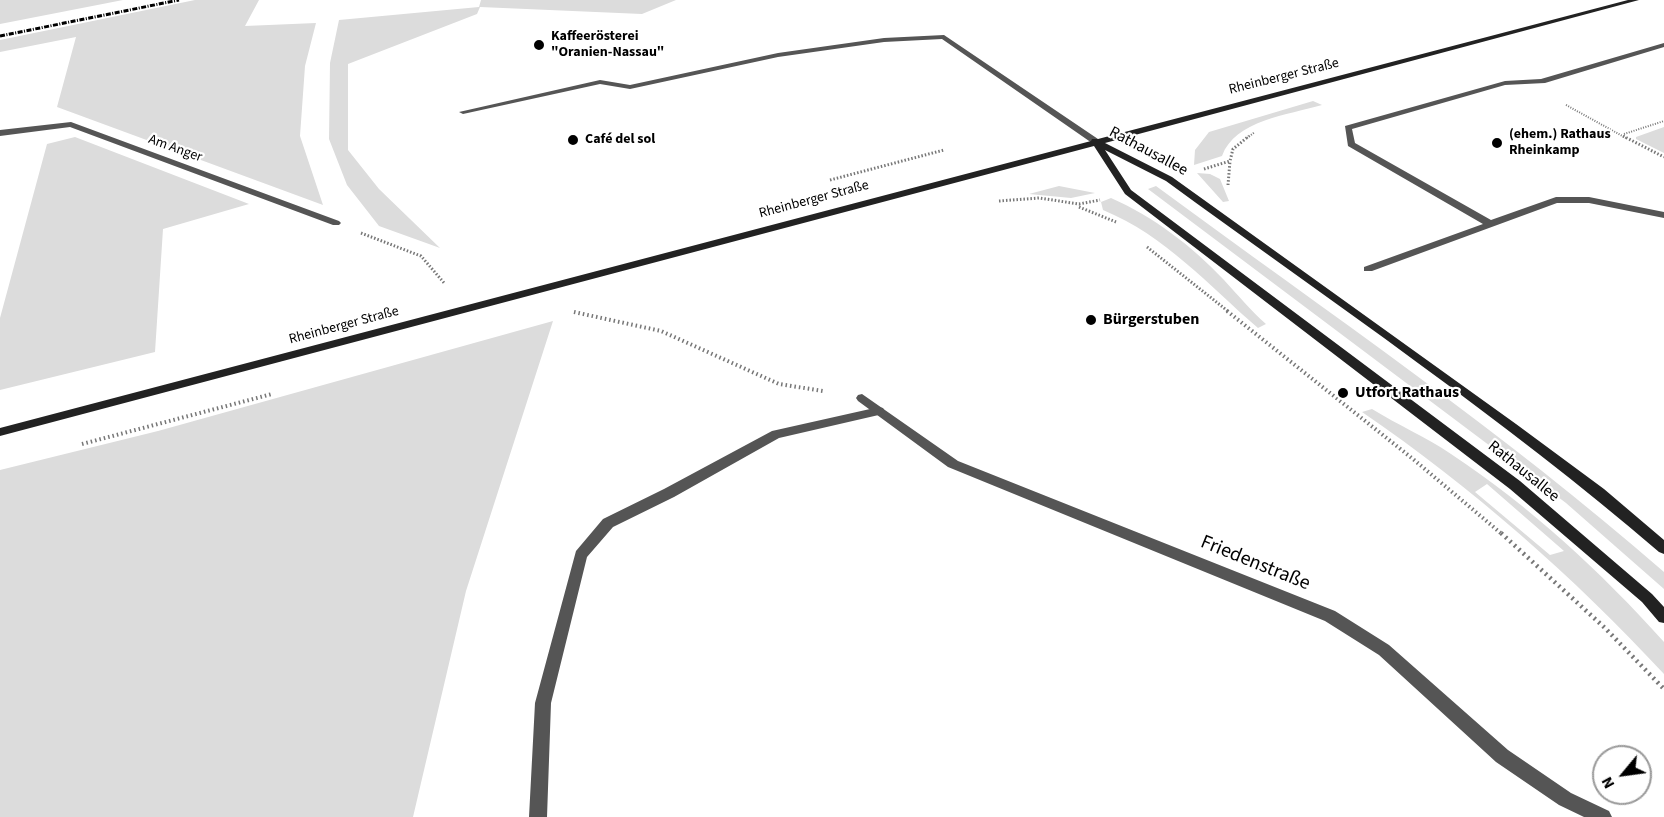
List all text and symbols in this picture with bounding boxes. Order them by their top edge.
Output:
place label: Kaffeerösterei "Oranien-Nassau" [551,29,664,62]
marker: Kaffeerösterei "Oranien-Nassau" [532,38,546,52]
street label: Rheinberger Straße [1227,55,1341,99]
street label: Rathausallee [1105,123,1191,181]
place label: (ehem.) Rathaus Rheinkamp [1509,127,1611,160]
street label: Am Anger [146,132,204,166]
place label: Café del sol [585,132,655,148]
marker: Café del sol [566,133,580,147]
marker: (ehem.) Rathaus Rheinkamp [1490,136,1504,150]
street label: Rheinberger Straße [757,177,871,223]
street label: Rheinberger Straße [287,303,401,349]
place label: Bürgerstuben [1103,310,1199,330]
marker: Bürgerstuben [1084,313,1098,327]
place label: Utfort Rathaus [1355,383,1459,403]
marker: Utfort Rathaus [1336,386,1350,400]
street label: Rathausallee [1483,437,1563,507]
street label: Friedenstraße [1197,531,1313,597]
north arrow [1592,745,1652,805]
text: N [1596,773,1620,793]

